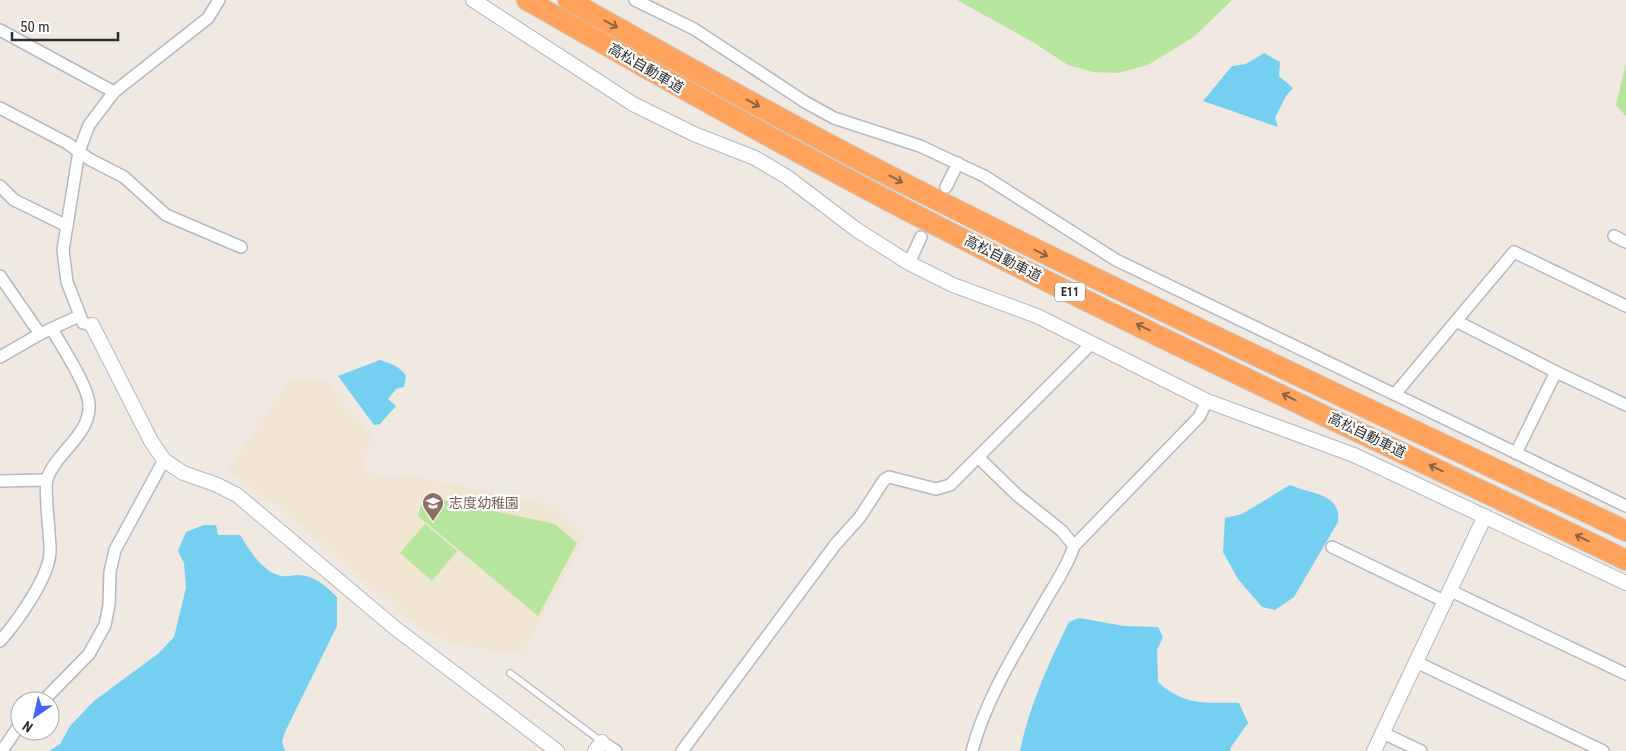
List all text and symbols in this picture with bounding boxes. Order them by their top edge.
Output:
scale bar [12,10,119,42]
text: 50 m [20,18,50,36]
one-way arrow [603,20,618,29]
street label: 高松自動車道 [606,40,686,96]
one-way arrow [745,99,759,109]
one-way arrow [889,174,904,184]
street label: 高松自動車道 [962,232,1044,284]
one-way arrow [1034,248,1049,258]
road number: E11 [1055,282,1085,302]
one-way arrow [1136,322,1151,331]
one-way arrow [1282,392,1297,402]
street label: 高松自動車道 [1326,409,1408,461]
one-way arrow [1429,463,1444,472]
school or university icon: 志度幼稚園 [421,491,445,522]
place label: 志度幼稚園 [449,495,519,511]
one-way arrow [1575,533,1590,543]
north arrow [10,691,60,741]
text: N [20,718,36,736]

